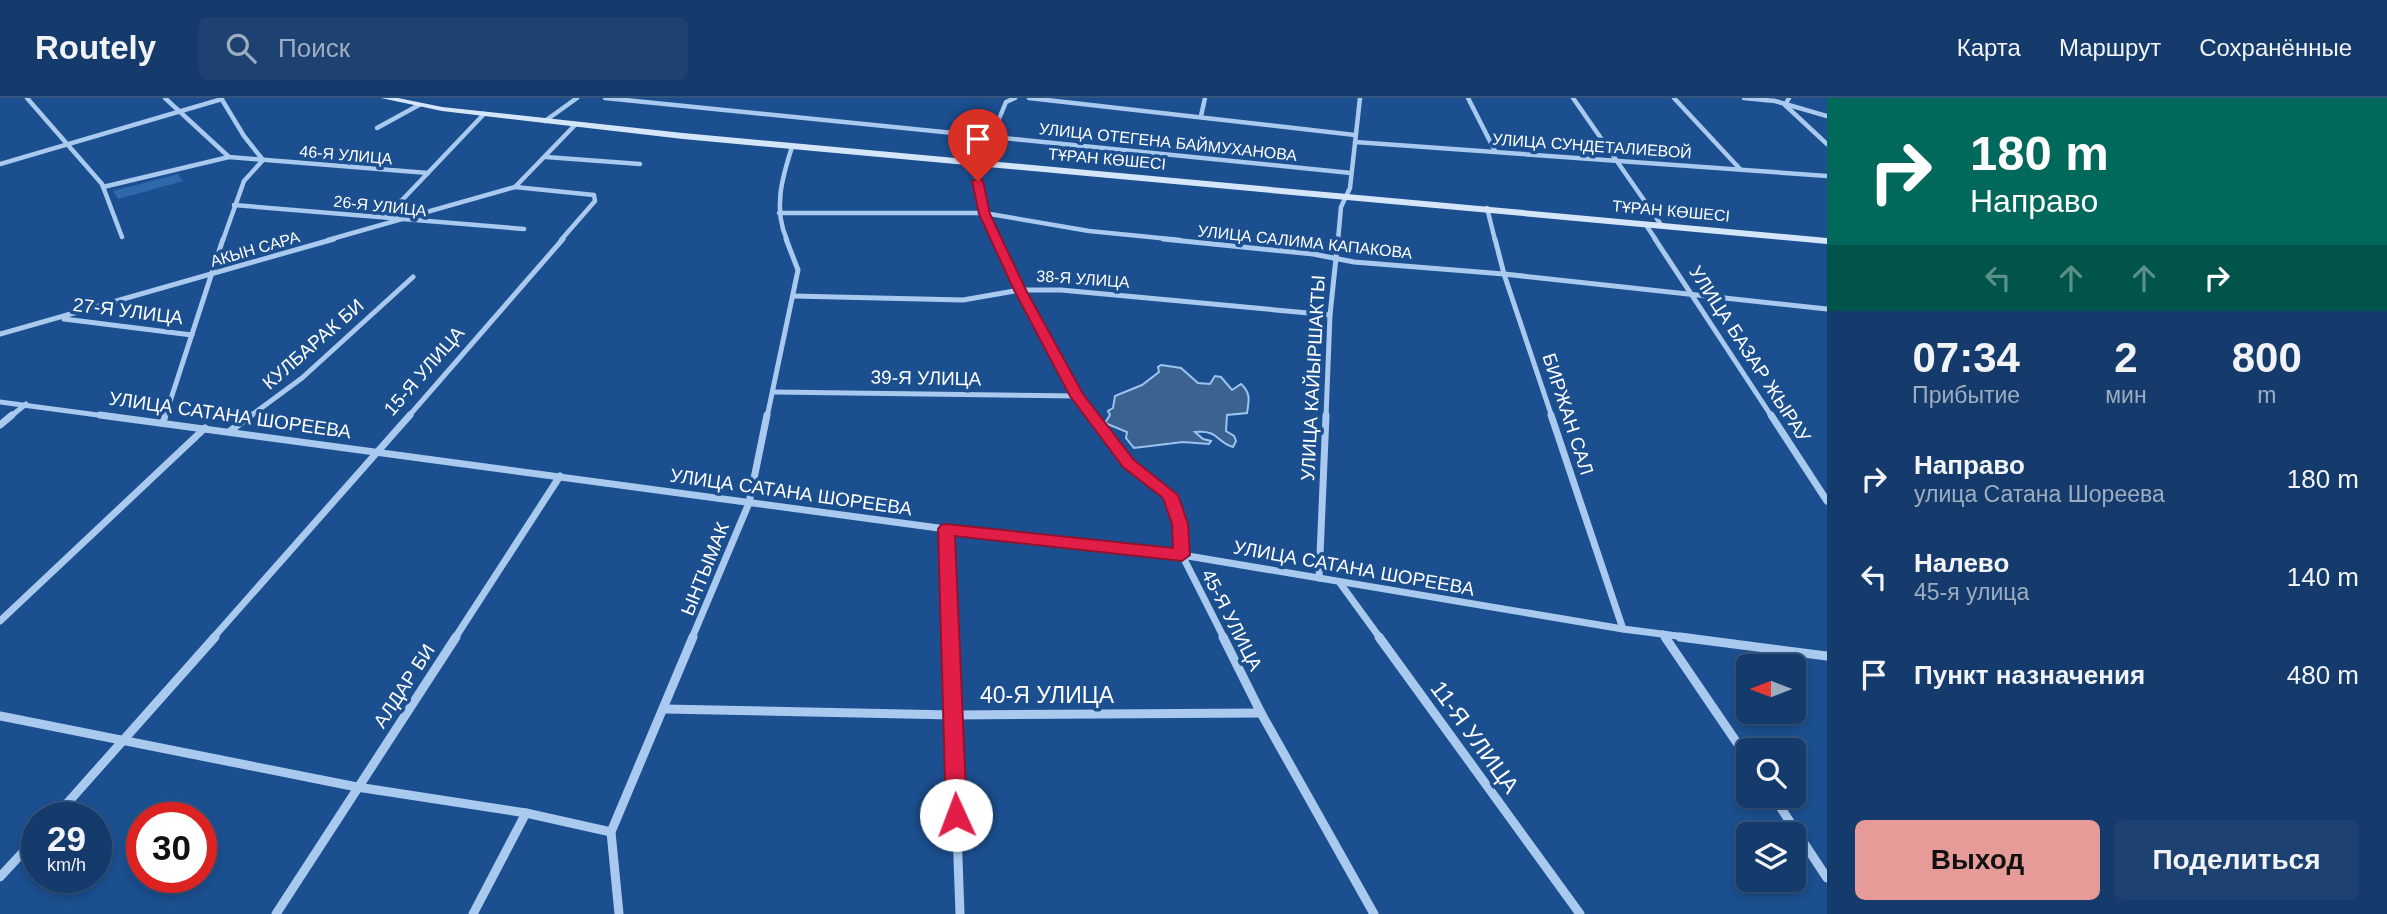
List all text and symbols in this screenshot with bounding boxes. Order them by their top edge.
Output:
search box [198,17,688,80]
text: Routely [35,29,156,66]
icon: search [222,29,260,67]
text: Поиск [278,33,350,63]
text: Карта [1957,34,2021,61]
text: Маршрут [2059,34,2161,61]
text: Сохранённые [2199,34,2352,61]
pin [948,109,1008,181]
street label: УЛИЦА ОТЕГЕНА БАЙМУХАНОВА [1038,119,1298,164]
icon: arrive [959,120,997,158]
icon: right [1855,126,1946,217]
text: 180 m [1970,126,2109,180]
street label: УЛИЦА СУНДЕТАЛИЕВОЙ [1492,130,1692,161]
street label: 46-Я УЛИЦА [299,142,394,168]
street label: ТҰРАН КӨШЕСІ [1047,145,1167,173]
text: Направо [1970,183,2098,219]
street label: 26-Я УЛИЦА [333,193,428,219]
street label: ТҰРАН КӨШЕСІ [1611,197,1731,225]
street label: УЛИЦА САЛИМА КАПАКОВА [1197,222,1413,262]
street label: АКЫН САРА [208,228,302,270]
icon: left [1979,259,2017,297]
icon: ahead [2052,259,2090,297]
icon: ahead [2125,259,2163,297]
icon: right [2198,259,2236,297]
street label: УЛИЦА БАЗАР ЖЫРАУ [1685,262,1815,447]
street label: 38-Я УЛИЦА [1036,267,1130,291]
street label: УЛИЦА КАЙЫРШАКТЫ [1297,275,1329,481]
street label: 27-Я УЛИЦА [72,294,185,328]
street label: КУЛБАРАК БИ [258,295,368,393]
street label: 15-Я УЛИЦА [380,322,468,420]
text: 07:34 [1912,334,2020,381]
text: 2 [2114,334,2138,381]
text: 800 [2232,334,2302,381]
street label: БИРЖАН САЛ [1538,351,1598,477]
street label: 39-Я УЛИЦА [870,367,982,389]
text: Прибытие [1912,382,2020,408]
text: мин [2105,382,2147,408]
text: m [2257,382,2276,408]
street label: УЛИЦА САТАНА ШОРЕЕВА [108,388,353,442]
text: Направо [1914,450,2025,480]
icon: right [1855,460,1893,498]
text: 180 m [2287,464,2359,494]
street label: УЛИЦА САТАНА ШОРЕЕВА [669,465,914,519]
text: улица Сатана Шореева [1914,481,2165,507]
street label: ЫНТЫМАК [677,519,733,619]
street label: УЛИЦА САТАНА ШОРЕЕВА [1232,536,1476,600]
text: Налево [1914,548,2009,578]
icon: left [1855,558,1893,596]
text: 140 m [2287,562,2359,592]
street label: 45-Я УЛИЦА [1198,566,1267,674]
text: 45-я улица [1914,579,2029,605]
street label: АЛДАР БИ [369,640,439,732]
north arrow [1736,654,1806,724]
map controls [1736,654,1806,892]
icon: arrive [1855,656,1893,694]
text: Пункт назначения [1914,660,2145,690]
text: 480 m [2287,660,2359,690]
street label: 11-Я УЛИЦА [1426,676,1525,799]
street label: 40-Я УЛИЦА [980,682,1115,708]
button: search [1736,738,1806,808]
position arrow [919,778,993,852]
speed limit sign: 30 [126,802,217,893]
text: 29 [47,819,86,858]
button: Выход [1855,820,2100,900]
button: Поделиться [2114,820,2359,900]
button: layers [1736,822,1806,892]
text: km/h [47,855,86,875]

